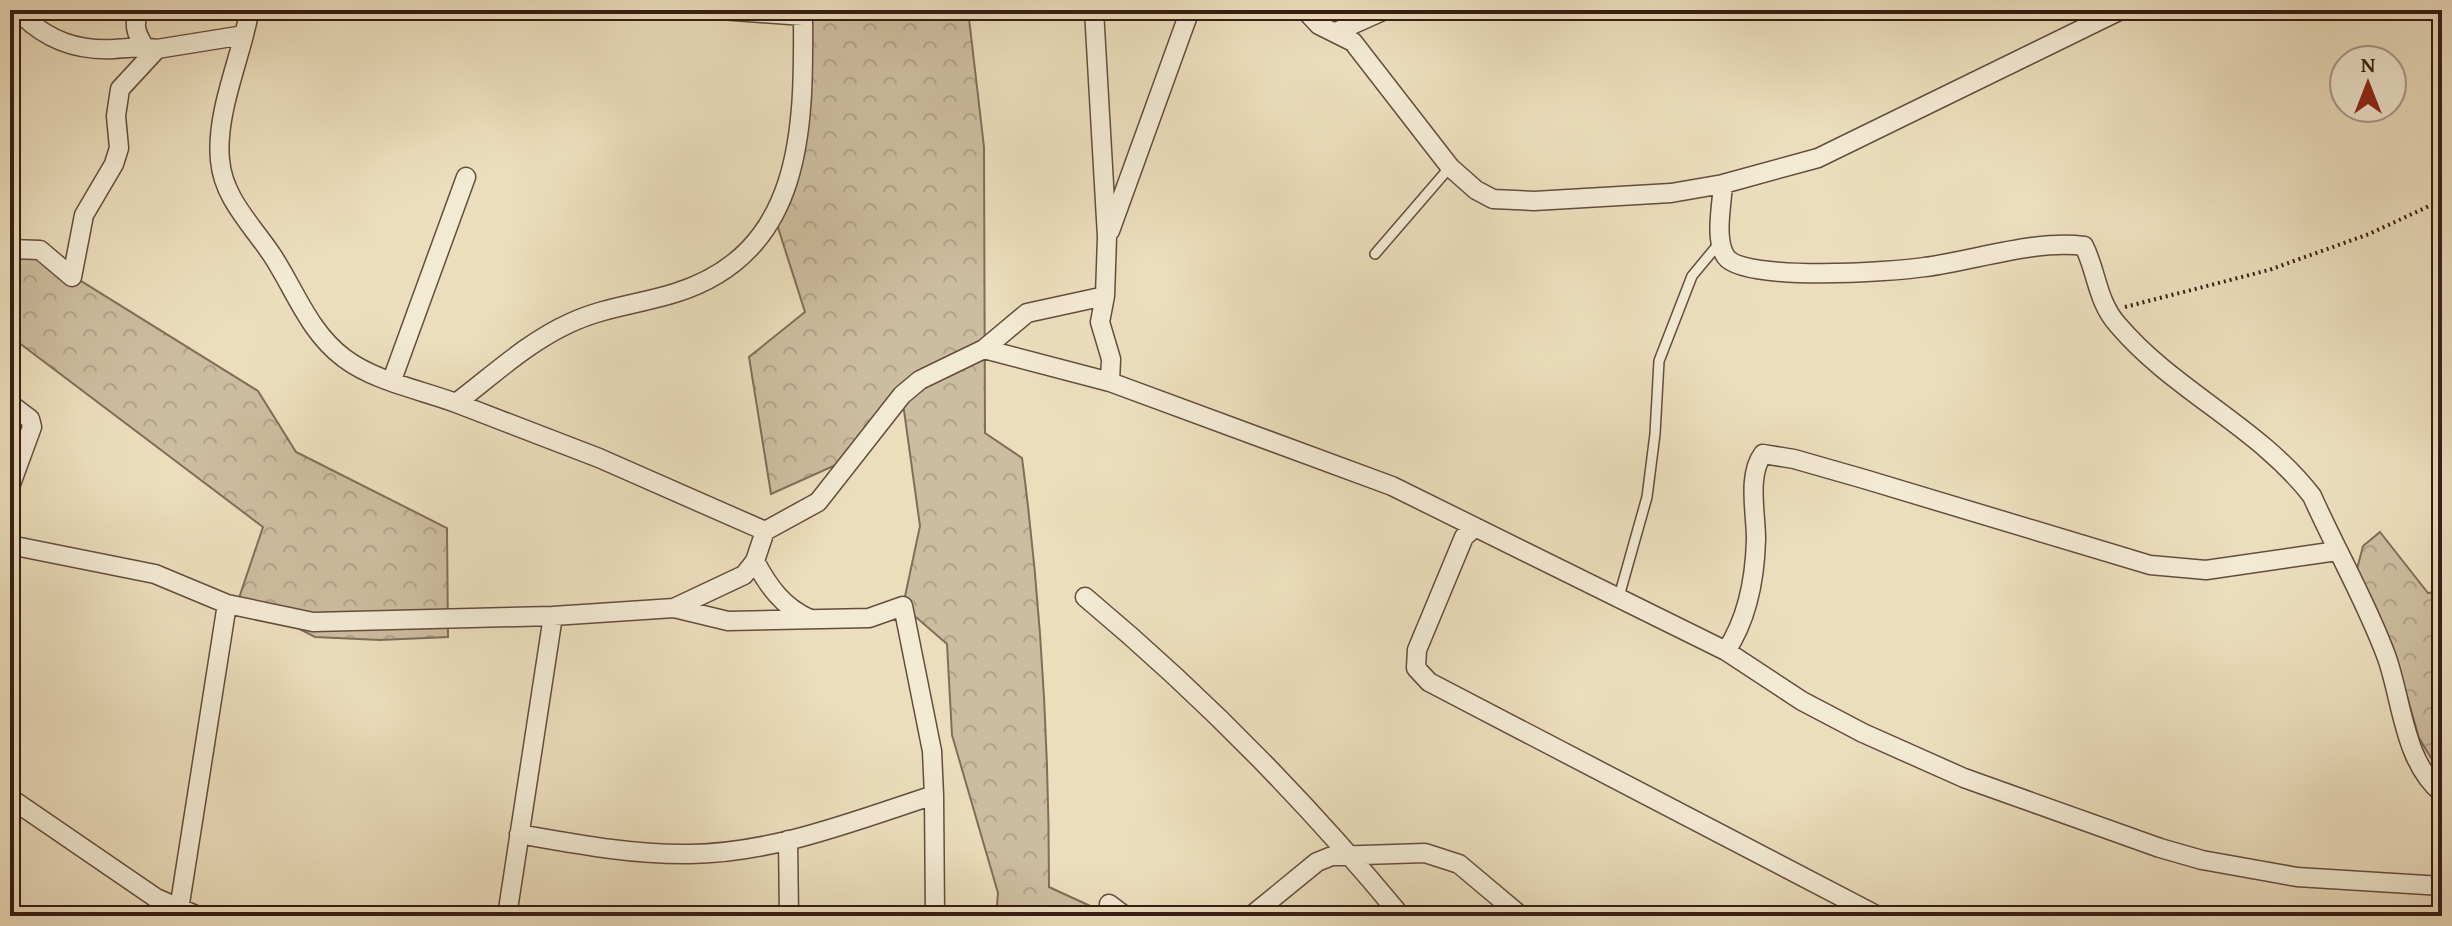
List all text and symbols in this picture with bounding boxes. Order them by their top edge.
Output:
north arrow [2328,44,2408,124]
text: N [2361,48,2376,80]

